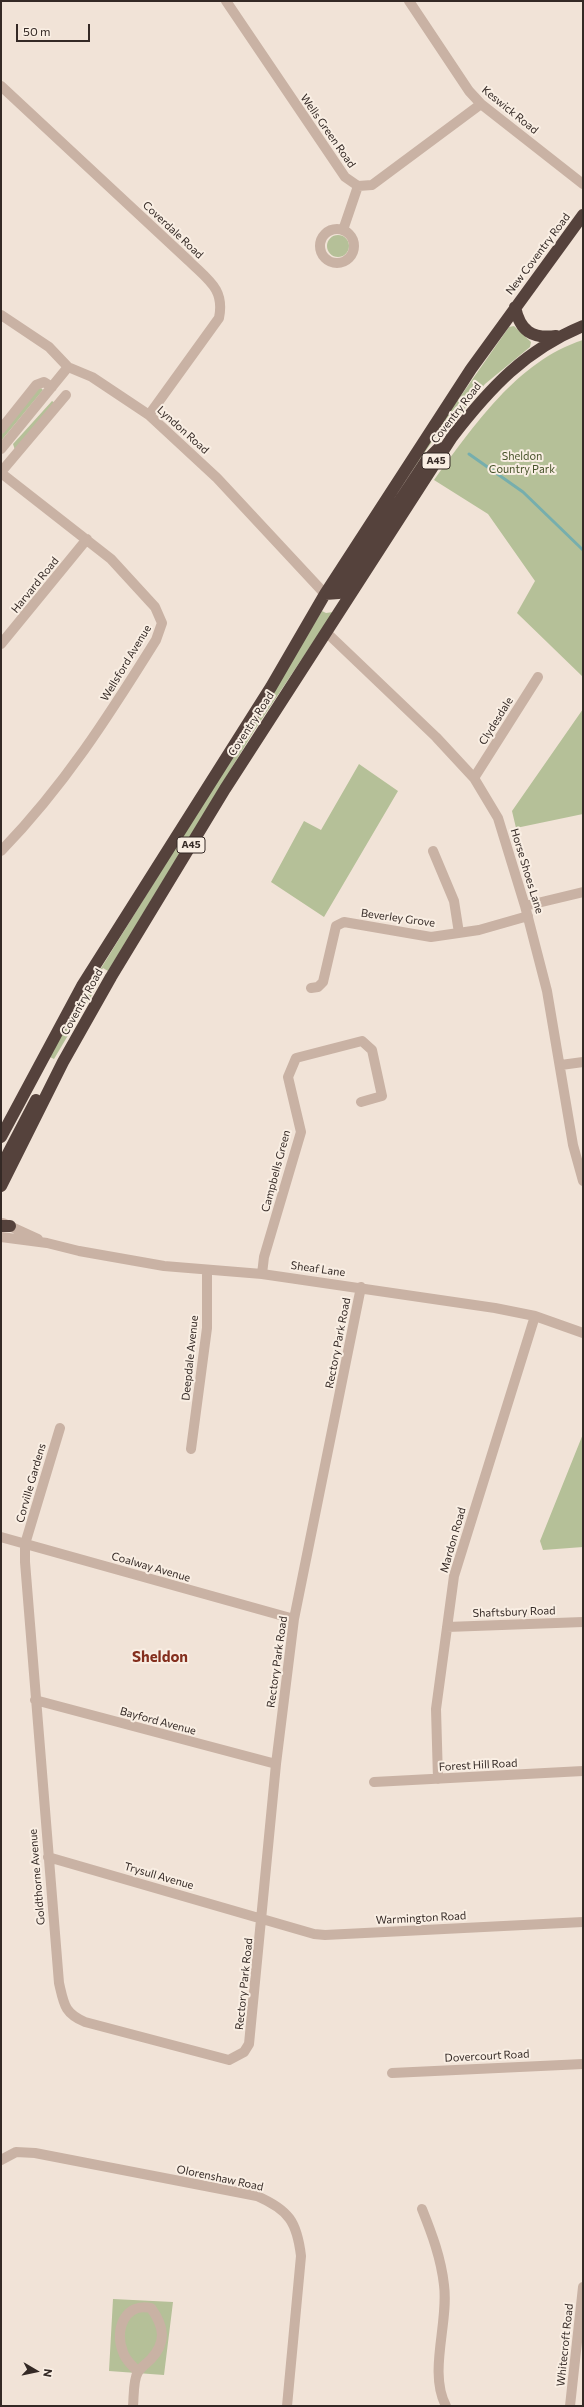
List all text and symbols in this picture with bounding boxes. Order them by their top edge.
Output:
scale bar [18,16,92,42]
text: 50 m [23,24,51,38]
street label: Keswick Road [479,83,541,137]
street label: Wells Green Road [298,92,358,170]
street label: Coverdale Road [140,199,206,261]
street label: New Coventry Road [503,211,573,297]
street label: Coventry Road [428,380,484,446]
street label: Lyndon Road [154,403,212,457]
park label: Sheldon Country Park [489,449,555,475]
road number: A45 [422,453,450,469]
street label: Harvard Road [8,554,62,616]
street label: Wellsford Avenue [98,622,154,704]
street label: Coventry Road [225,689,277,759]
street label: Clydesdale [476,695,516,747]
street label: Horse Shoes Lane [508,827,546,915]
road number: A45 [177,837,205,853]
street label: Beverley Grove [360,906,436,930]
street label: Coventry Road [58,967,106,1037]
street label: Campbells Green [259,1128,293,1214]
street label: Sheaf Lane [290,1259,346,1279]
street label: Rectory Park Road [323,1296,353,1390]
street label: Deepdale Avenue [179,1315,201,1401]
street label: Corville Gardens [13,1442,49,1524]
street label: Mardon Road [437,1506,469,1574]
street label: Coalway Avenue [110,1549,192,1585]
street label: Shaftsbury Road [472,1604,556,1620]
street label: Rectory Park Road [264,1615,290,1709]
district label: Sheldon [132,1648,188,1666]
street label: Bayford Avenue [118,1704,198,1738]
street label: Forest Hill Road [438,1756,518,1774]
street label: Goldthorne Avenue [26,1828,48,1926]
street label: Trysull Avenue [123,1860,195,1892]
street label: Warmington Road [375,1909,467,1927]
street label: Rectory Park Road [233,1937,255,2031]
street label: Dovercourt Road [444,2047,530,2065]
street label: Olorenshaw Road [175,2162,265,2194]
street label: Whitecroft Road [554,2303,576,2387]
north arrow [16,2351,56,2391]
text: N [41,2368,55,2378]

